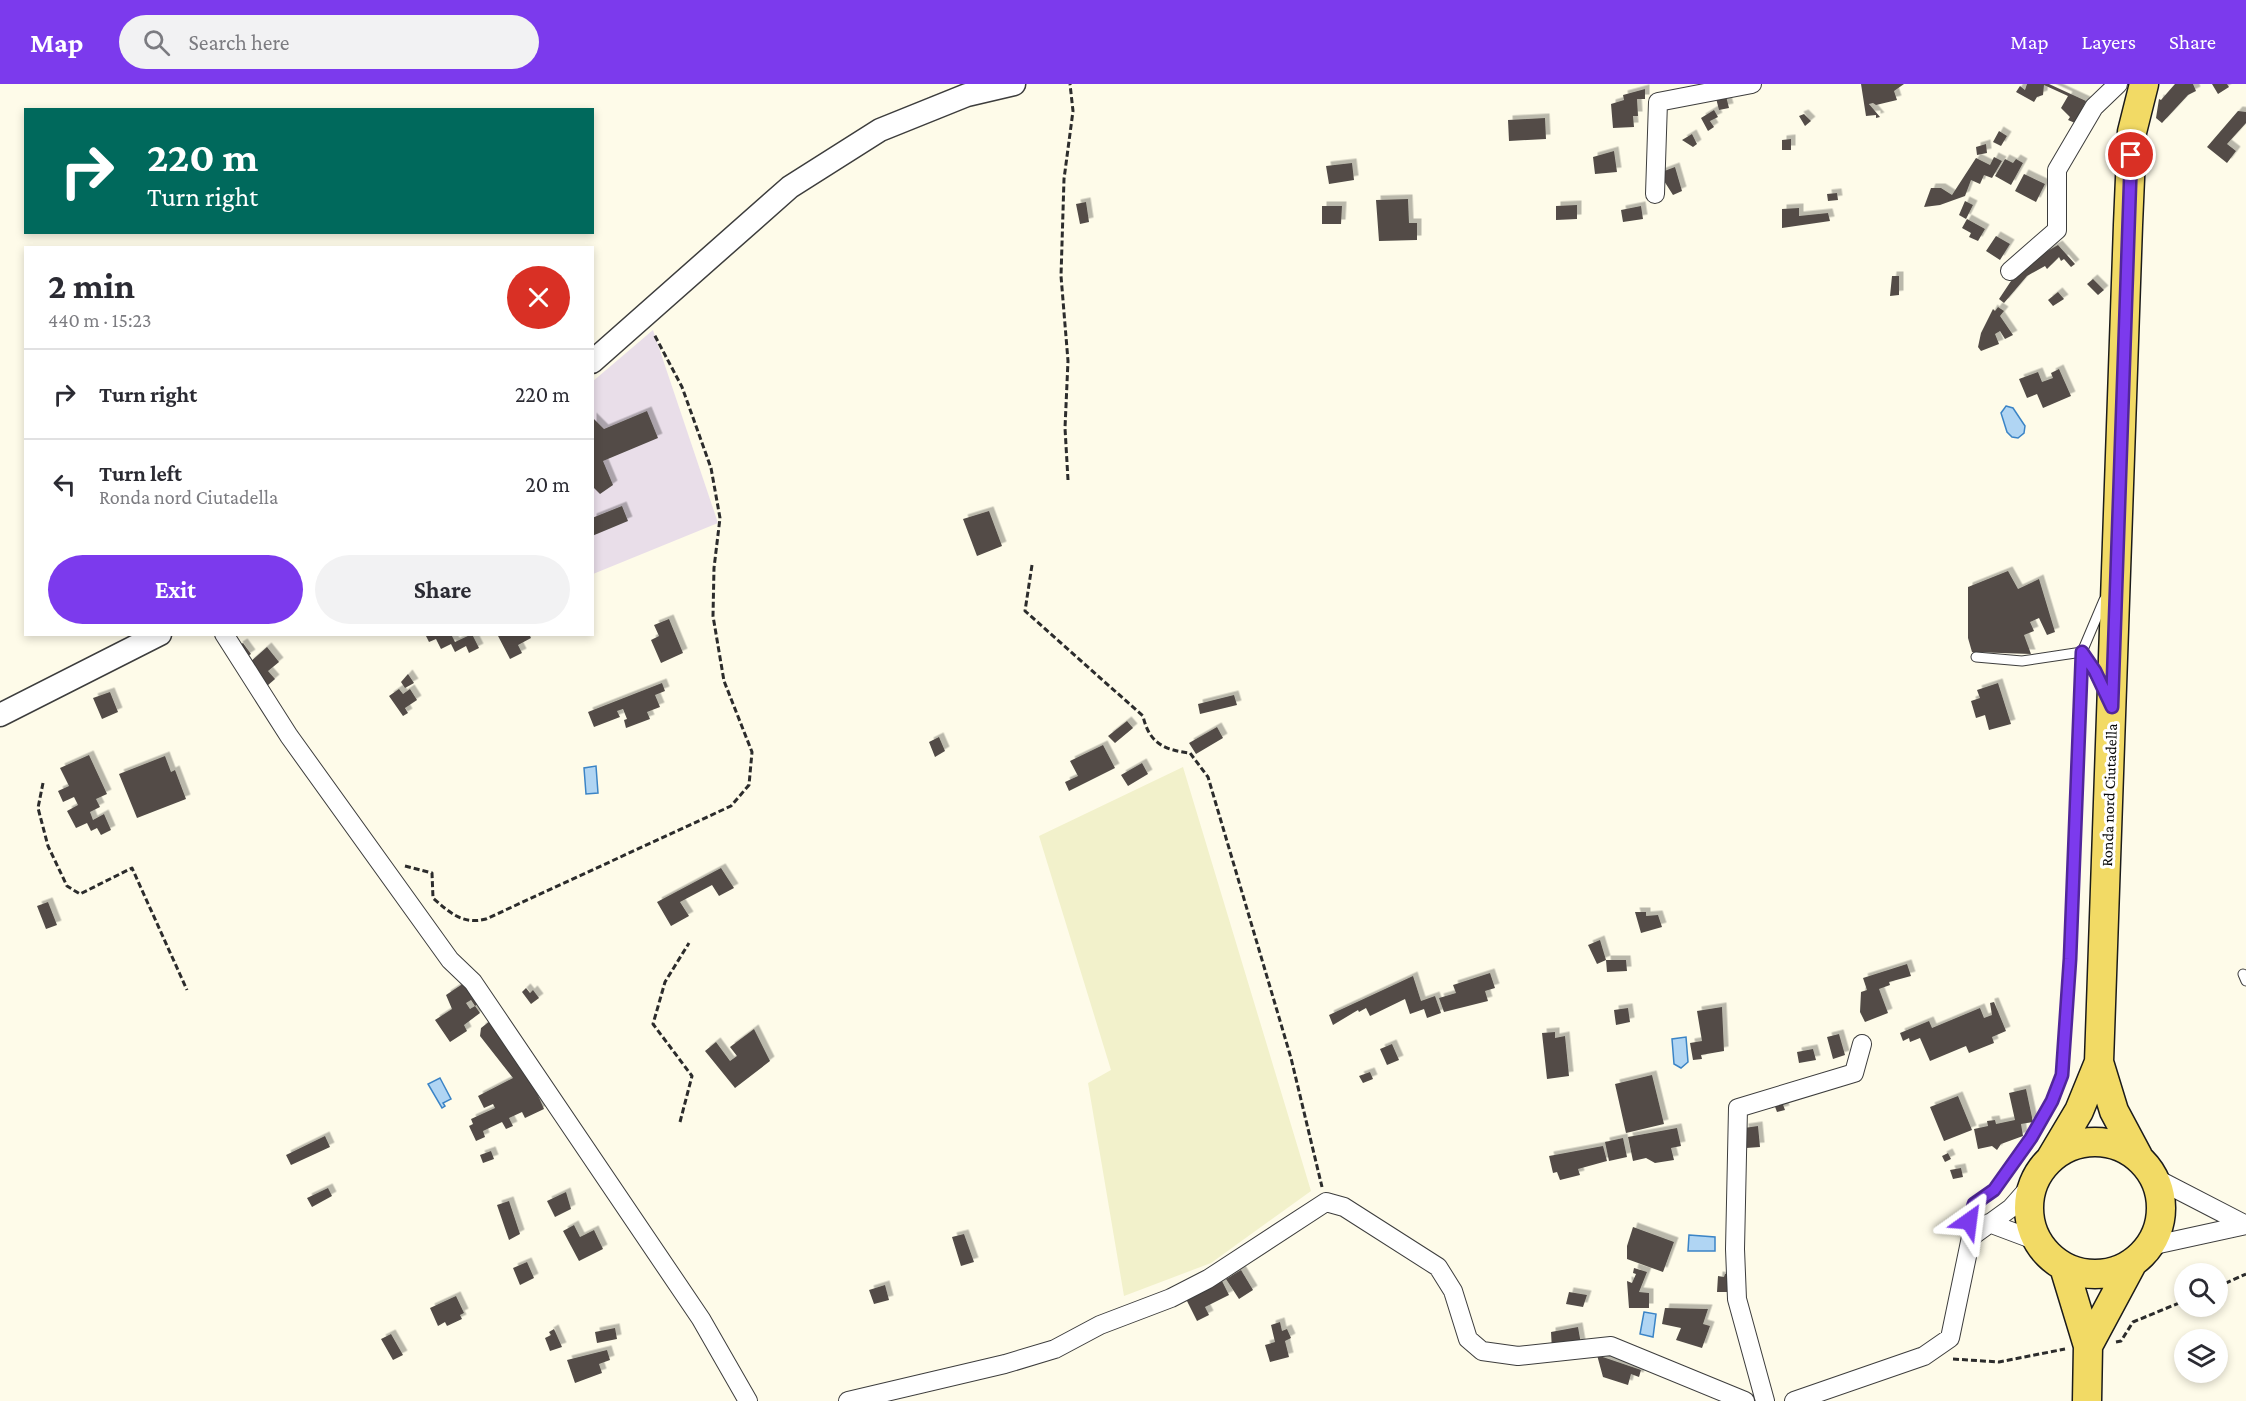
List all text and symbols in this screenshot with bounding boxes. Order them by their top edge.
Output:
search box [119,15,539,69]
icon: search [140,26,173,59]
text: Map [30,27,83,58]
text: Search here [188,30,289,55]
text: Map [2010,30,2049,54]
text: Layers [2082,30,2136,54]
text: Share [2169,30,2216,54]
pin [2105,129,2156,180]
icon: right [48,132,126,210]
text: 220 m [147,133,258,180]
icon: arrive [2114,138,2147,171]
text: Turn right [147,182,258,212]
text: 2 min [48,266,135,306]
button: close [507,266,570,329]
text: 440 m · 15:23 [48,309,152,331]
icon: right [48,378,81,411]
text: Turn right [99,382,197,407]
text: 220 m [515,382,570,407]
text: Turn left [99,461,182,486]
icon: left [48,468,81,501]
text: 20 m [525,472,570,497]
text: Ronda nord Ciutadella [99,486,278,508]
button: Exit [48,555,303,624]
button: Share [315,555,570,624]
street label: Ronda nord Ciutadella [2098,722,2120,867]
position arrow [1937,1189,2001,1253]
map controls [2174,1263,2228,1383]
button: search [2174,1263,2228,1317]
button: layers [2174,1329,2228,1383]

